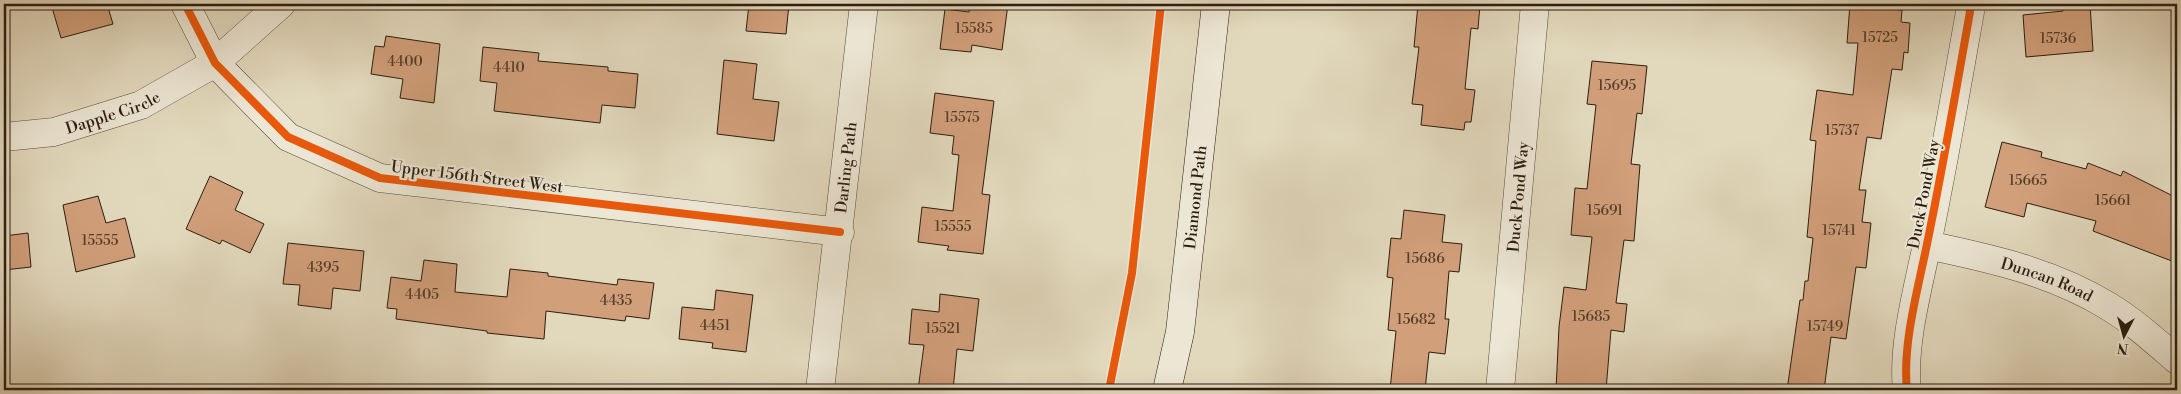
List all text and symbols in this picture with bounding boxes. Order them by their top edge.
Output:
house number: 15585 [955,20,993,38]
house number: 15725 [1862,29,1898,47]
house number: 15736 [2040,30,2077,48]
house number: 4400 [387,53,423,71]
house number: 4410 [493,59,525,77]
house number: 15695 [1598,77,1636,95]
street label: Dapple Circle [63,87,164,139]
house number: 15575 [944,109,980,127]
street label: Darling Path [831,120,862,214]
house number: 15737 [1825,122,1859,140]
street label: Duck Pond Way [1904,137,1944,251]
street label: Duck Pond Way [1504,140,1534,253]
street label: Diamond Path [1180,144,1211,250]
street label: Upper 156th Street West [390,156,565,198]
house number: 15665 [2009,172,2047,190]
house number: 15661 [2095,192,2131,210]
house number: 15691 [1587,202,1623,220]
house number: 15555 [935,218,972,236]
house number: 15741 [1822,222,1856,240]
house number: 15555 [82,232,119,250]
house number: 15686 [1405,250,1445,268]
street label: Duncan Road [1998,254,2096,307]
house number: 4395 [307,259,339,277]
house number: 4405 [405,286,439,304]
house number: 4435 [600,292,632,310]
house number: 15685 [1572,308,1611,326]
house number: 15682 [1397,311,1435,329]
north arrow [2098,312,2148,362]
house number: 4451 [700,317,730,335]
house number: 15749 [1807,318,1843,336]
house number: 15521 [925,320,961,338]
text: N [2116,338,2129,357]

